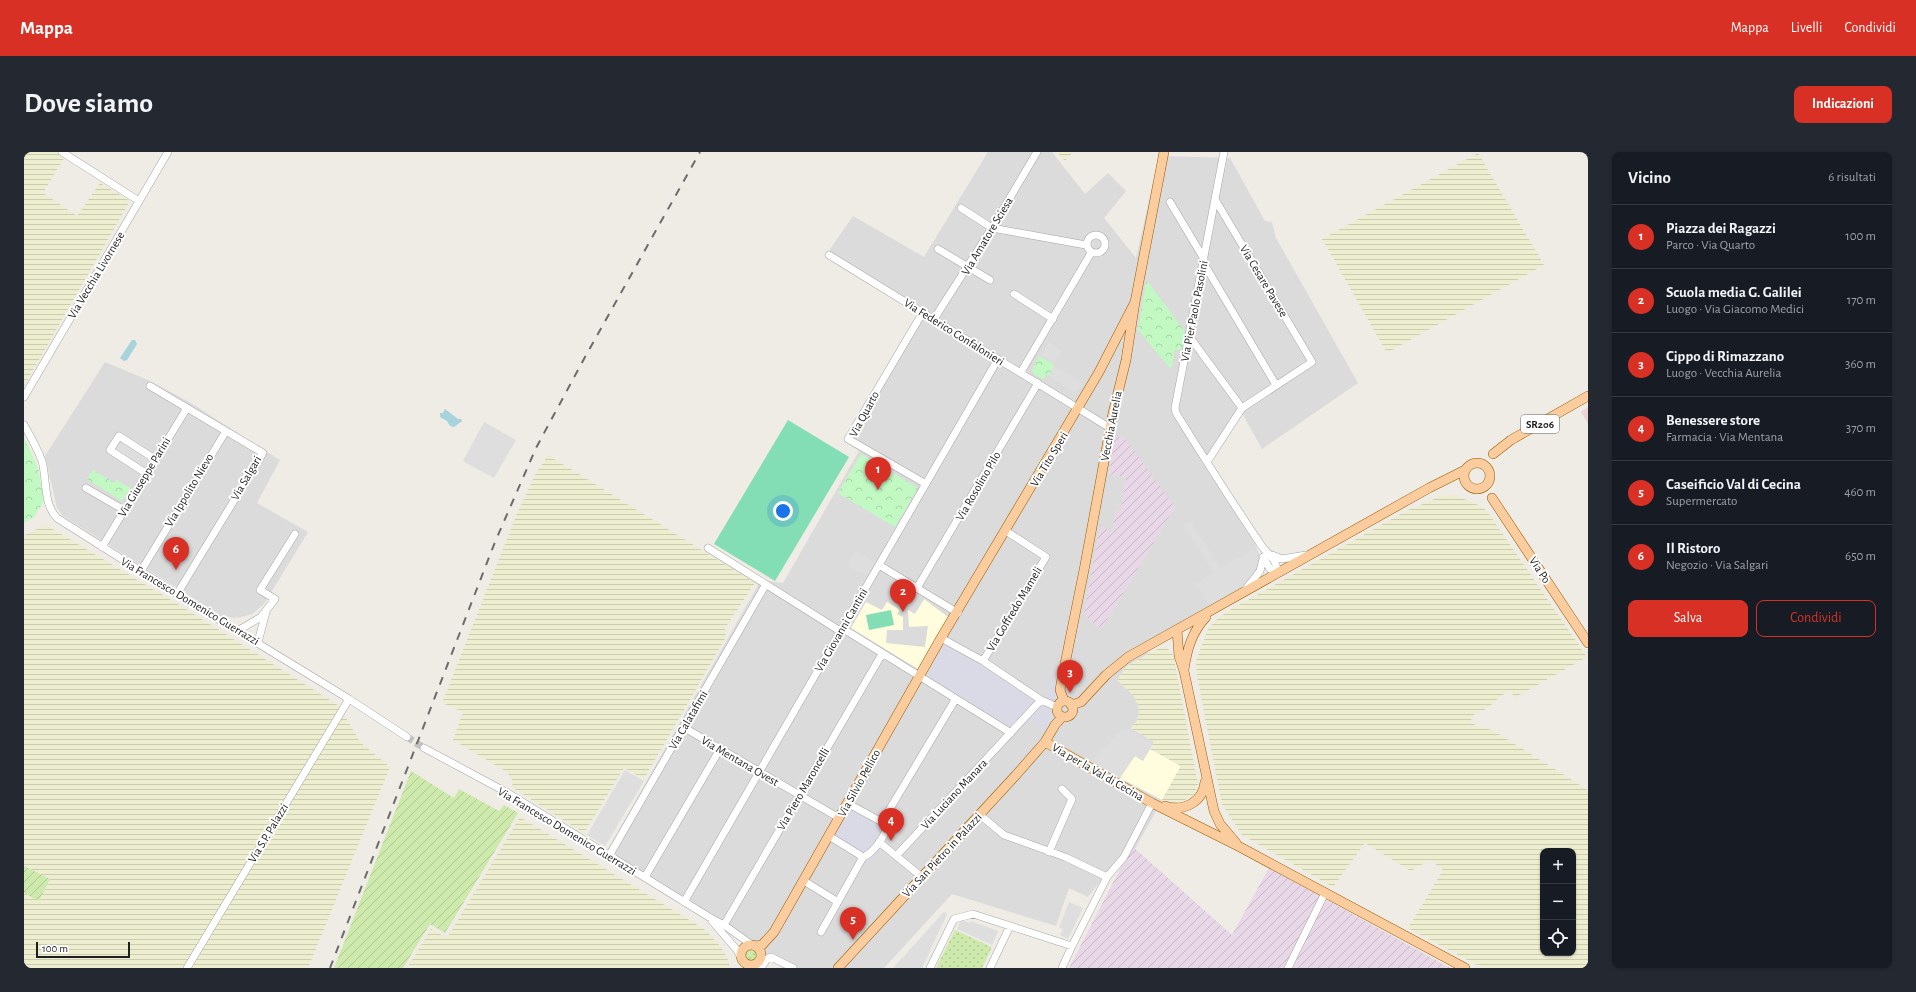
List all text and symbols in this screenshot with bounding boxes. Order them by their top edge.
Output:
text: Mappa [20,19,73,38]
text: Mappa [1731,21,1769,35]
text: Livelli [1791,21,1822,35]
text: Condividi [1844,21,1896,35]
button: Indicazioni [1794,86,1892,123]
text: Dove siamo [24,90,153,118]
text: Vicino [1628,169,1671,186]
text: 6 risultati [1828,171,1876,184]
street label: Via Amatore Sciesa [959,195,1015,277]
text: Piazza dei Ragazzi [1666,221,1776,236]
street label: Via Vecchia Livornese [65,229,127,321]
text: 1 [1639,230,1643,243]
text: 100 m [1845,230,1876,243]
text: Parco · Via Quarto [1666,239,1755,252]
street label: Via Cesare Pavese [1238,243,1290,319]
street label: Via Pier Paolo Pasolini [1178,259,1210,363]
text: Scuola media G. Galilei [1666,285,1802,300]
text: 2 [1638,294,1644,307]
text: 170 m [1847,294,1876,307]
street label: Via Federico Confalonieri [902,296,1006,368]
text: Luogo · Via Giacomo Medici [1666,303,1804,316]
text: Cippo di Rimazzano [1666,349,1784,364]
text: 3 [1638,358,1644,371]
text: 360 m [1845,358,1876,371]
text: Luogo · Vecchia Aurelia [1666,367,1782,380]
street label: Via Quarto [847,389,882,439]
street label: Vecchia Aurelia [1098,389,1124,462]
text: Benessere store [1666,413,1760,428]
road number: SR206 [1521,415,1559,433]
text: 4 [1638,422,1644,435]
text: 370 m [1846,422,1876,435]
street label: Via Tito Speri [1028,430,1070,488]
text: Farmacia · Via Mentana [1666,431,1783,444]
street label: Via Giuseppe Parini [116,435,172,519]
street label: Via Rosolino Pilo [953,449,1003,523]
street label: Via Ippolito Nievo [162,451,216,529]
street label: Via Salgari [229,454,263,502]
pin: 1 [865,457,891,490]
text: Caseificio Val di Cecina [1666,477,1801,492]
text: 5 [1638,486,1644,499]
text: 460 m [1844,486,1876,499]
text: Supermercato [1666,495,1737,508]
your location [773,501,793,521]
pin: 6 [163,537,189,570]
text: Il Ristoro [1666,541,1720,556]
text: 6 [1638,550,1644,563]
text: 650 m [1845,550,1876,563]
street label: Via Francesco Domenico Guerrazzi [119,555,261,647]
street label: Via Po [1527,555,1553,585]
text: Negozio · Via Salgari [1666,559,1768,572]
street label: Via Goffredo Mameli [984,565,1044,653]
pin: 2 [890,579,916,612]
street label: Via Giovanni Cantini [812,586,870,674]
button: Salva [1628,600,1748,637]
button: Condividi [1756,600,1876,637]
pin: 3 [1057,660,1083,693]
street label: Via Calatafimi [666,688,710,752]
street label: Via Mentana Ovest [699,734,781,788]
street label: Via per la Val di Cecina [1050,741,1146,803]
street label: Via Piero Maroncelli [775,746,831,832]
street label: Via Silvio Pellico [836,747,883,819]
street label: Via Luciano Manara [919,756,990,831]
street label: Via Francesco Domenico Guerrazzi [496,785,638,877]
street label: Via S.P. Palazzi [246,801,290,865]
pin: 4 [878,808,904,841]
street label: Via San Pietro in Palazzi [900,811,984,899]
map controls [1540,848,1576,956]
button: + [1540,848,1576,884]
button: − [1540,884,1576,920]
pin: 5 [840,907,866,940]
button: locate [1540,920,1576,956]
scale bar [36,940,130,959]
text: 100 m [42,943,68,954]

